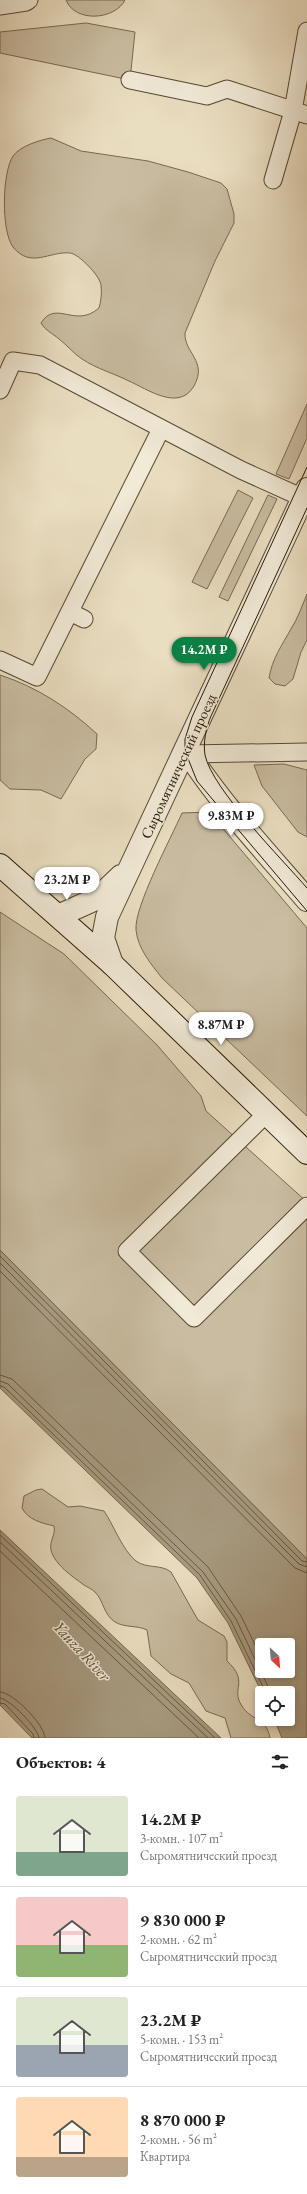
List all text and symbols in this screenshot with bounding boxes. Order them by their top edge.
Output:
pin: 14.2M ₽ [167,637,241,671]
text: 14.2M ₽ [181,641,227,658]
street label: Сыромятнический проезд [136,690,220,842]
pin: 9.83M ₽ [194,803,268,837]
text: 9.83M ₽ [208,807,254,824]
pin: 23.2M ₽ [30,867,104,901]
text: 23.2M ₽ [44,871,90,888]
pin: 8.87M ₽ [184,1012,258,1046]
text: 8.87M ₽ [198,1016,244,1033]
water label: Yauza River [49,1616,116,1686]
north arrow [255,1638,295,1678]
map controls [255,1638,295,1726]
button: locate [255,1686,295,1726]
text: Объектов: 4 [16,1751,106,1773]
icon: filters [269,1751,291,1773]
text: 14.2M ₽ [140,1808,201,1830]
icon: home [48,1812,96,1860]
text: 3-комн. · 107 m² [140,1830,223,1847]
text: Сыромятнический проезд [140,1847,277,1864]
text: 9 830 000 ₽ [140,1909,226,1931]
icon: home [48,1913,96,1961]
text: 2-комн. · 62 m² [140,1931,217,1948]
text: Сыромятнический проезд [140,1948,277,1965]
text: 23.2M ₽ [140,2009,201,2031]
icon: home [48,2013,96,2061]
text: 5-комн. · 153 m² [140,2031,223,2048]
text: Сыромятнический проезд [140,2048,277,2065]
text: 8 870 000 ₽ [140,2109,226,2131]
icon: home [48,2113,96,2161]
text: 2-комн. · 56 m² [140,2131,217,2148]
text: Квартира [140,2148,190,2165]

